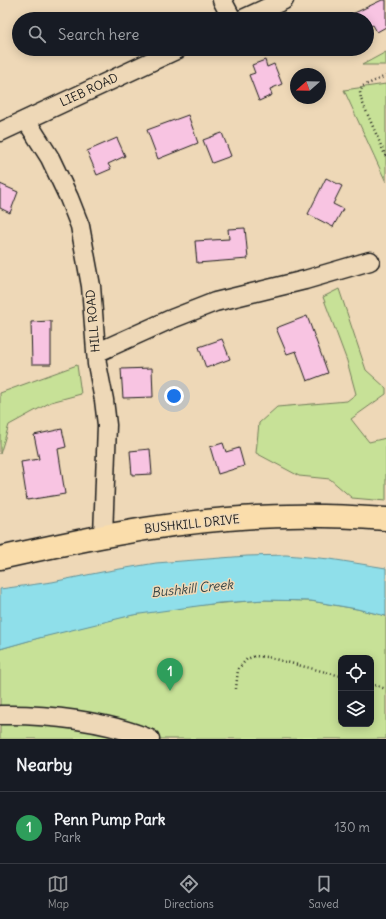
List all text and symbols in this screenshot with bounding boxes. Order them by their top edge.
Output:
search box [12,12,374,56]
icon: search [26,23,48,45]
text: Search here [58,25,139,44]
north arrow [290,68,326,104]
street label: LIEB ROAD [57,70,120,110]
street label: HILL ROAD [82,289,103,353]
your location [164,386,184,406]
street label: BUSHKILL DRIVE [144,511,240,536]
water label: Bushkill Creek [150,576,235,601]
map controls [338,655,374,727]
button: locate [338,655,374,691]
pin: 1 [157,658,183,691]
button: layers [338,691,374,727]
text: Nearby [16,754,72,776]
text: Penn Pump Park [54,810,166,829]
text: 1 [26,819,32,836]
text: 130 m [334,819,370,836]
text: Park [54,829,81,846]
tab: Map [47,873,69,911]
tab: Directions [164,873,214,911]
tab: Saved [308,873,339,911]

